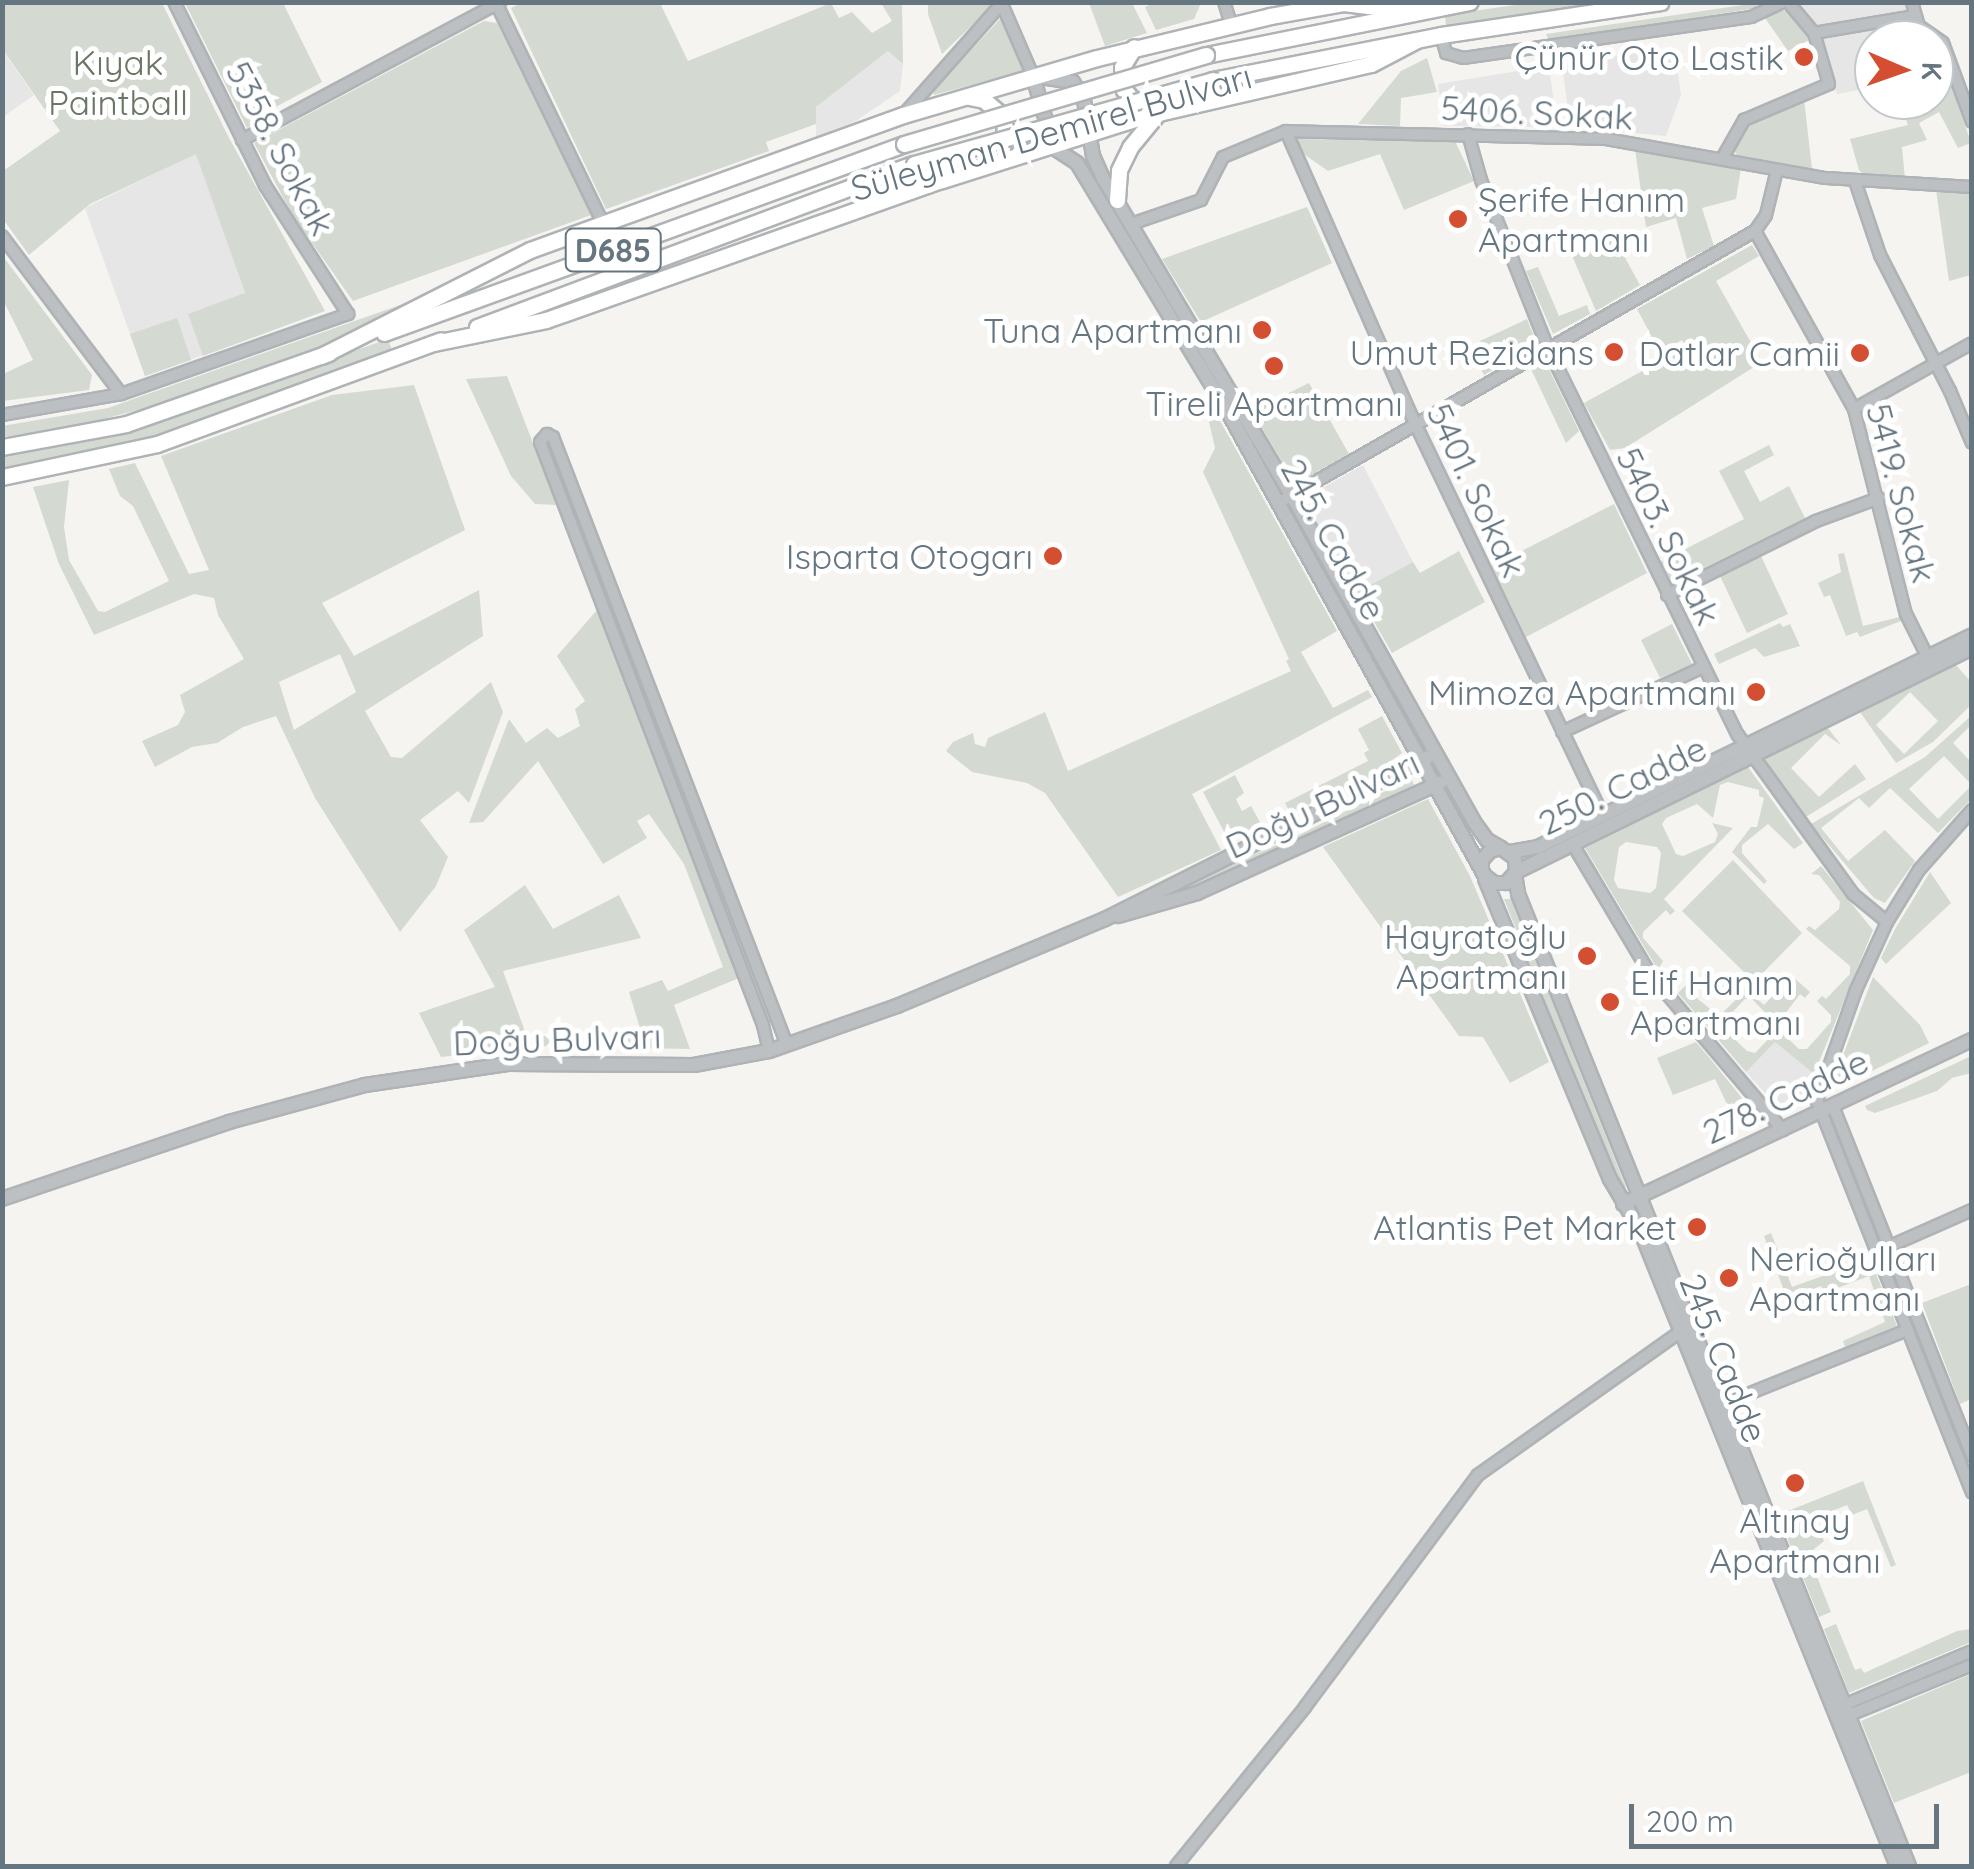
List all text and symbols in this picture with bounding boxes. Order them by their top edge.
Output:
north arrow [1854,20,1954,120]
place label: Çünür Oto Lastik [1515,36,1784,78]
park label: Kıyak Paintball [48,41,188,123]
marker: Çünür Oto Lastik [1793,46,1815,68]
street label: 5358. Sokak [218,54,344,242]
street label: Süleyman Demirel Bulvarı [846,55,1256,209]
text: K [1915,61,1950,81]
street label: 5406. Sokak [1440,86,1634,138]
place label: Şerife Hanım Apartmanı [1478,178,1685,260]
marker: Şerife Hanım Apartmanı [1447,208,1469,230]
road number: D685 [563,223,663,277]
place label: Tuna Apartmanı [983,309,1242,351]
marker: Tuna Apartmanı [1251,319,1273,341]
place label: Umut Rezidans [1349,331,1594,373]
place label: Datlar Camii [1639,332,1840,374]
marker: Umut Rezidans [1603,341,1625,363]
marker: Datlar Camii [1849,342,1871,364]
marker: Tireli Apartmanı [1263,355,1285,377]
place label: Tireli Apartmanı [1145,382,1403,424]
street label: 5401. Sokak [1419,397,1535,583]
street label: 5419. Sokak [1858,399,1946,587]
street label: 5403. Sokak [1608,441,1730,631]
street label: 245. Cadde [1273,451,1395,627]
place label: Isparta Otogarı [786,535,1033,577]
marker: Isparta Otogarı [1042,545,1064,567]
place label: Mimoza Apartmanı [1428,671,1736,713]
marker: Mimoza Apartmanı [1745,681,1767,703]
street label: 250. Cadde [1531,726,1713,844]
street label: Doğu Bulvarı [1219,741,1425,867]
place label: Hayratoğlu Apartmanı [1384,915,1567,997]
marker: Hayratoğlu Apartmanı [1576,945,1598,967]
place label: Elif Hanım Apartmanı [1630,961,1801,1043]
marker: Elif Hanım Apartmanı [1599,991,1621,1013]
street label: Doğu Bulvarı [452,1014,662,1064]
street label: 278. Cadde [1696,1039,1874,1153]
place label: Atlantis Pet Market [1373,1206,1677,1248]
marker: Atlantis Pet Market [1686,1216,1708,1238]
place label: Nerioğulları Apartmanı [1749,1237,1936,1319]
marker: Nerioğulları Apartmanı [1718,1267,1740,1289]
street label: 245. Cadde [1671,1268,1777,1448]
marker: Altınay Apartmanı [1784,1472,1806,1494]
place label: Altınay Apartmanı [1709,1499,1881,1581]
scale bar [1634,1784,1944,1846]
text: 200 m [1646,1802,1734,1840]

